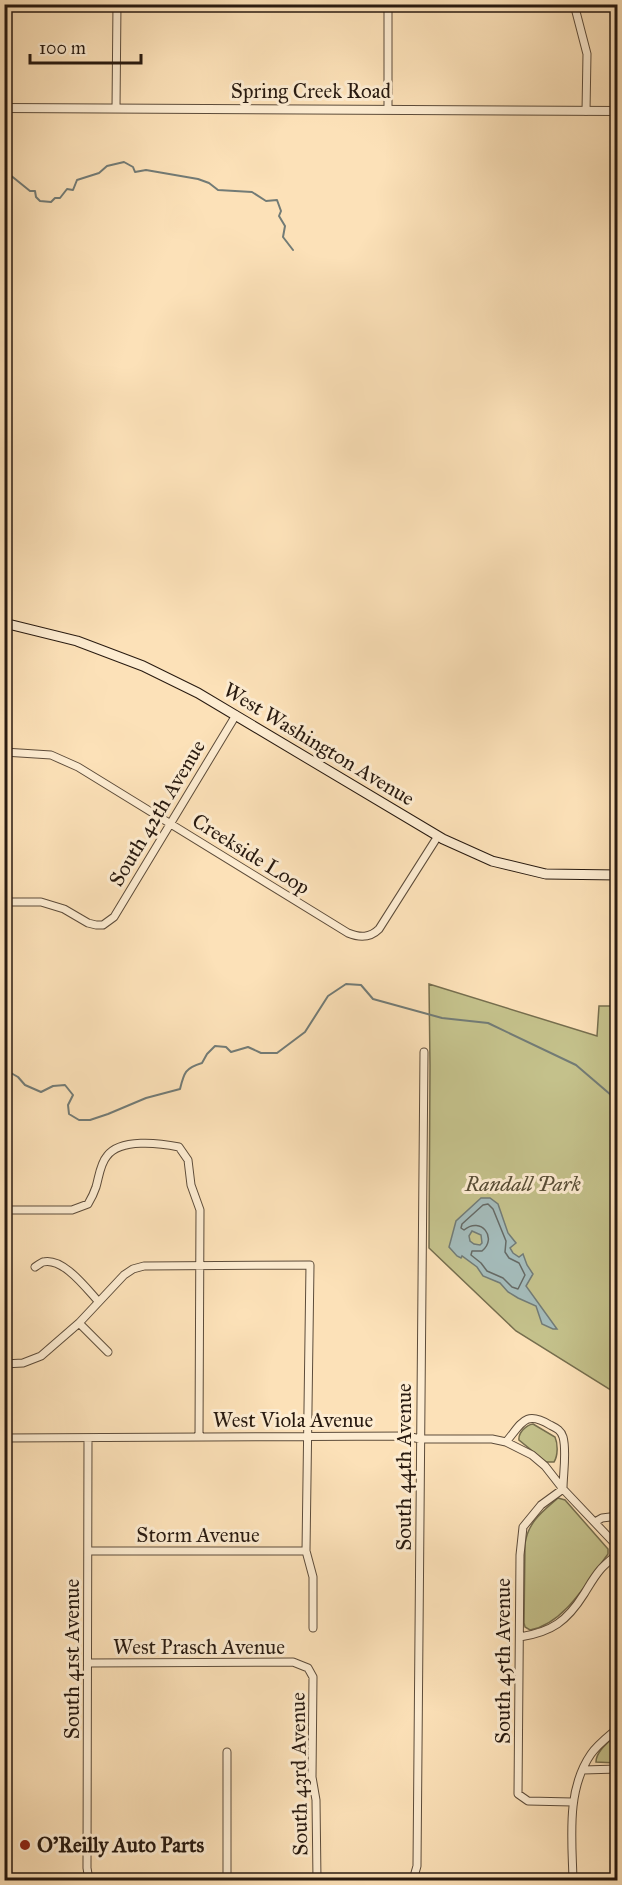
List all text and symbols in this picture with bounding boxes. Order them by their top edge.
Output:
scale bar [30,27,141,65]
text: 100 m [39,37,86,59]
street label: Spring Creek Road [231,78,392,104]
street label: West Washington Avenue [219,677,420,812]
street label: South 42th Avenue [103,735,211,891]
street label: Creekside Loop [187,807,315,901]
park label: Randall Park [464,1171,582,1197]
street label: South 44th Avenue [391,1383,417,1551]
street label: West Viola Avenue [213,1407,373,1433]
street label: Storm Avenue [136,1522,260,1548]
street label: South 45th Avenue [490,1578,516,1744]
street label: South 41st Avenue [59,1579,85,1739]
street label: West Prasch Avenue [113,1634,285,1660]
street label: South 43rd Avenue [285,1692,313,1856]
place label: O'Reilly Auto Parts [37,1832,204,1858]
marker: O'Reilly Auto Parts [18,1838,32,1852]

